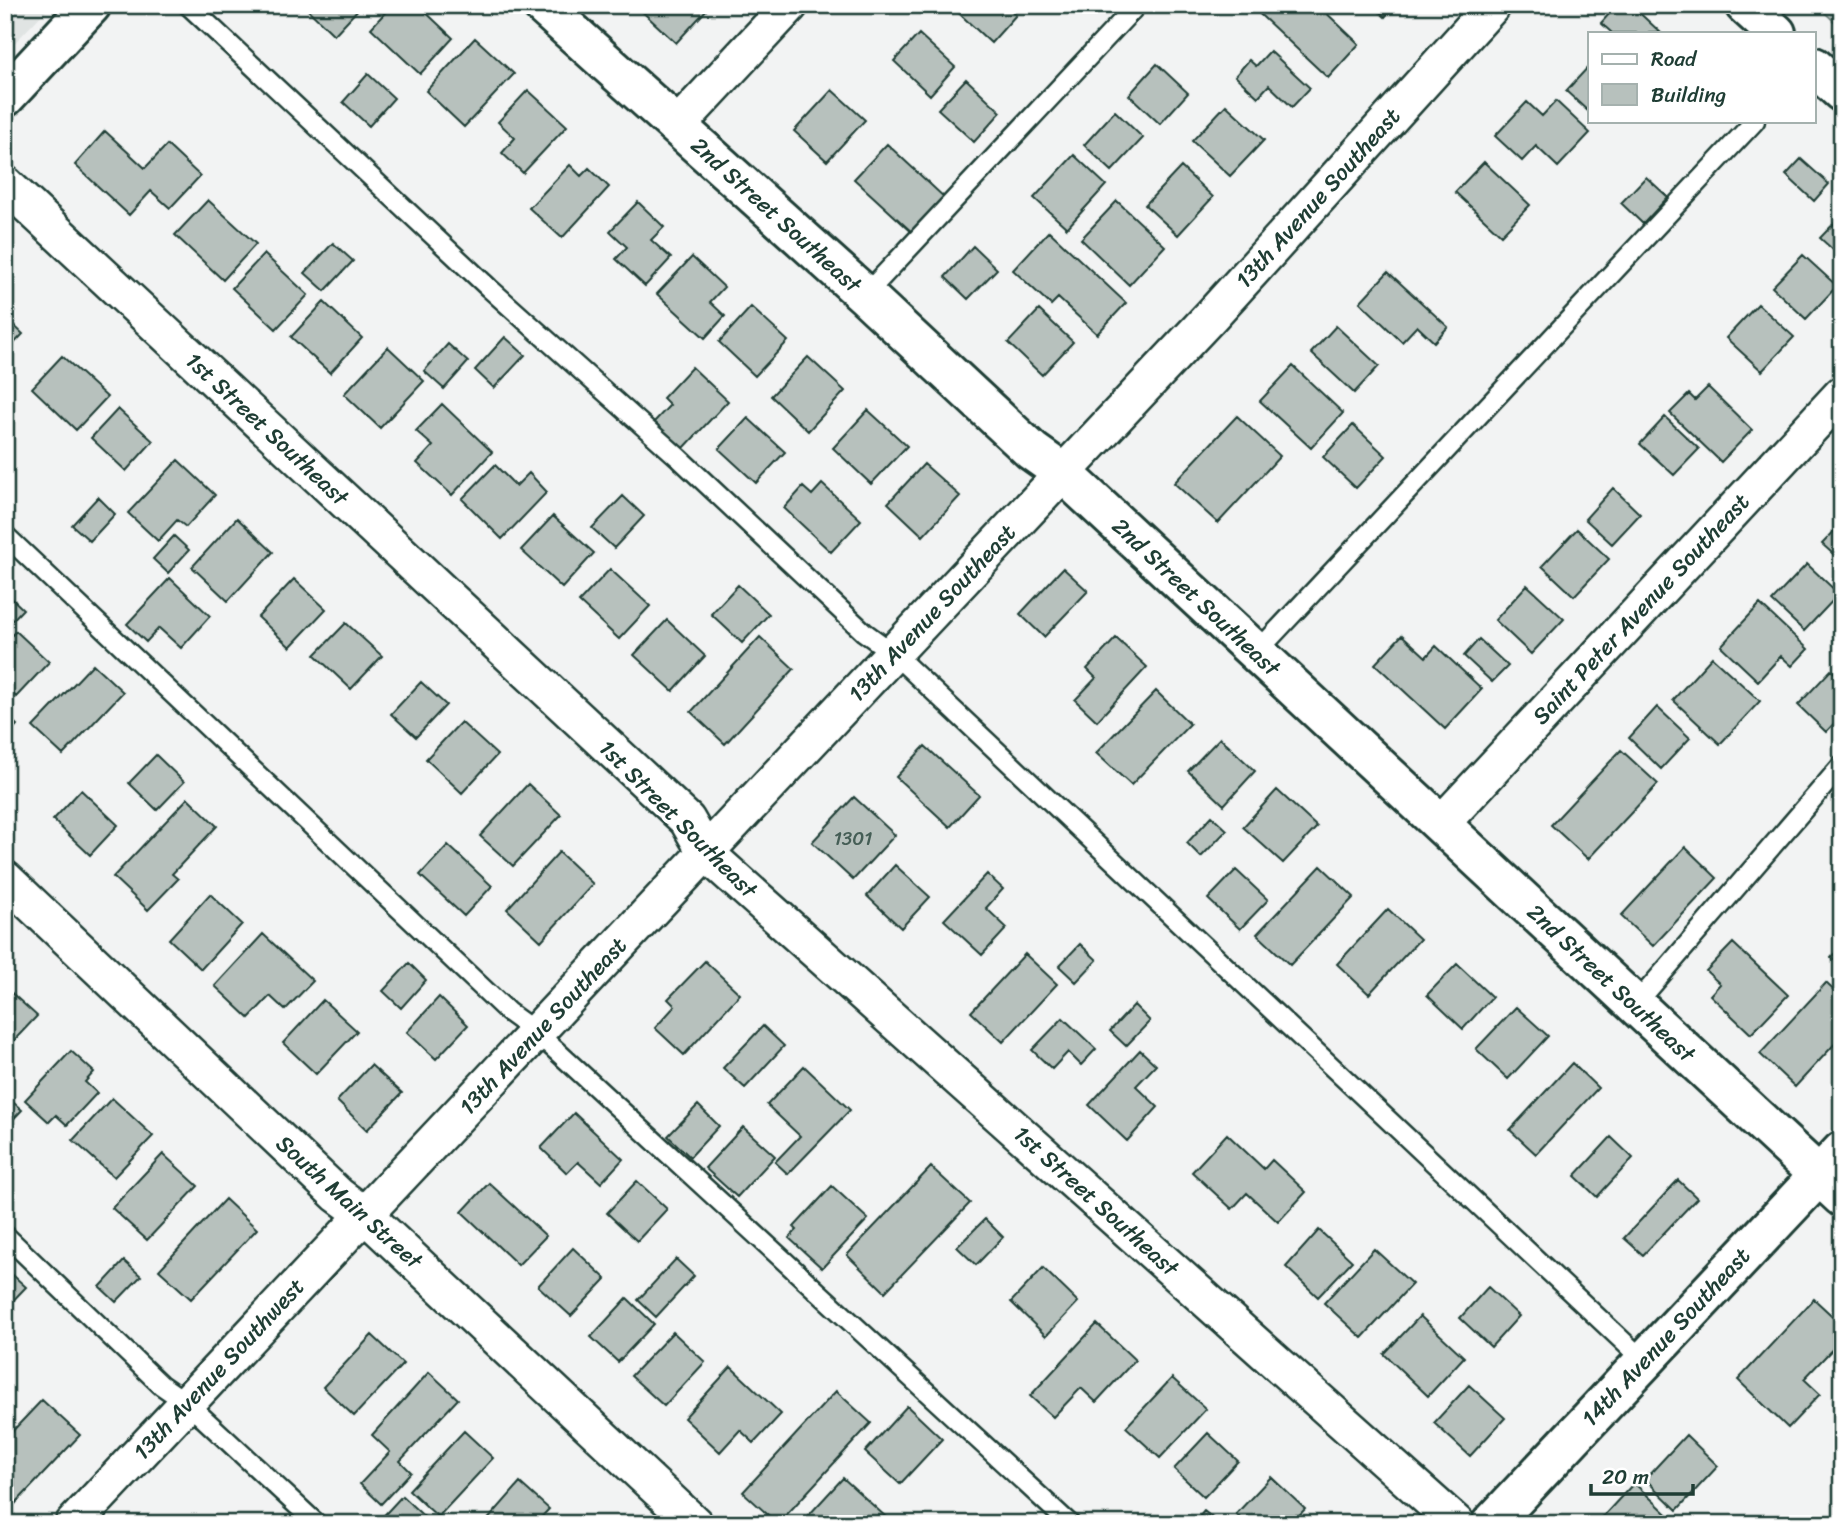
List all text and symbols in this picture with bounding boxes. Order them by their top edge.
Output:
legend [1588,32,1815,122]
text: Road [1651,40,1698,78]
text: Building [1651,76,1727,114]
street label: 13th Avenue Southeast [1225,98,1411,298]
street label: 2nd Street Southeast [681,126,872,305]
street label: 1st Street Southeast [175,342,360,517]
street label: Saint Peter Avenue Southeast [1522,483,1760,735]
street label: 2nd Street Southeast [1102,507,1291,688]
street label: 13th Avenue Southeast [838,514,1026,712]
street label: 1st Street Southeast [589,730,769,910]
house number: 1301 [834,822,872,855]
street label: 2nd Street Southeast [1517,893,1706,1074]
street label: 13th Avenue Southeast [449,927,637,1125]
street label: 1st Street Southeast [1004,1115,1190,1288]
street label: South Main Street [266,1124,433,1281]
street label: 14th Avenue Southeast [1571,1237,1761,1437]
street label: 13th Avenue Southwest [123,1268,315,1470]
scale bar [1591,1452,1693,1496]
text: 20 m [1602,1458,1649,1496]

